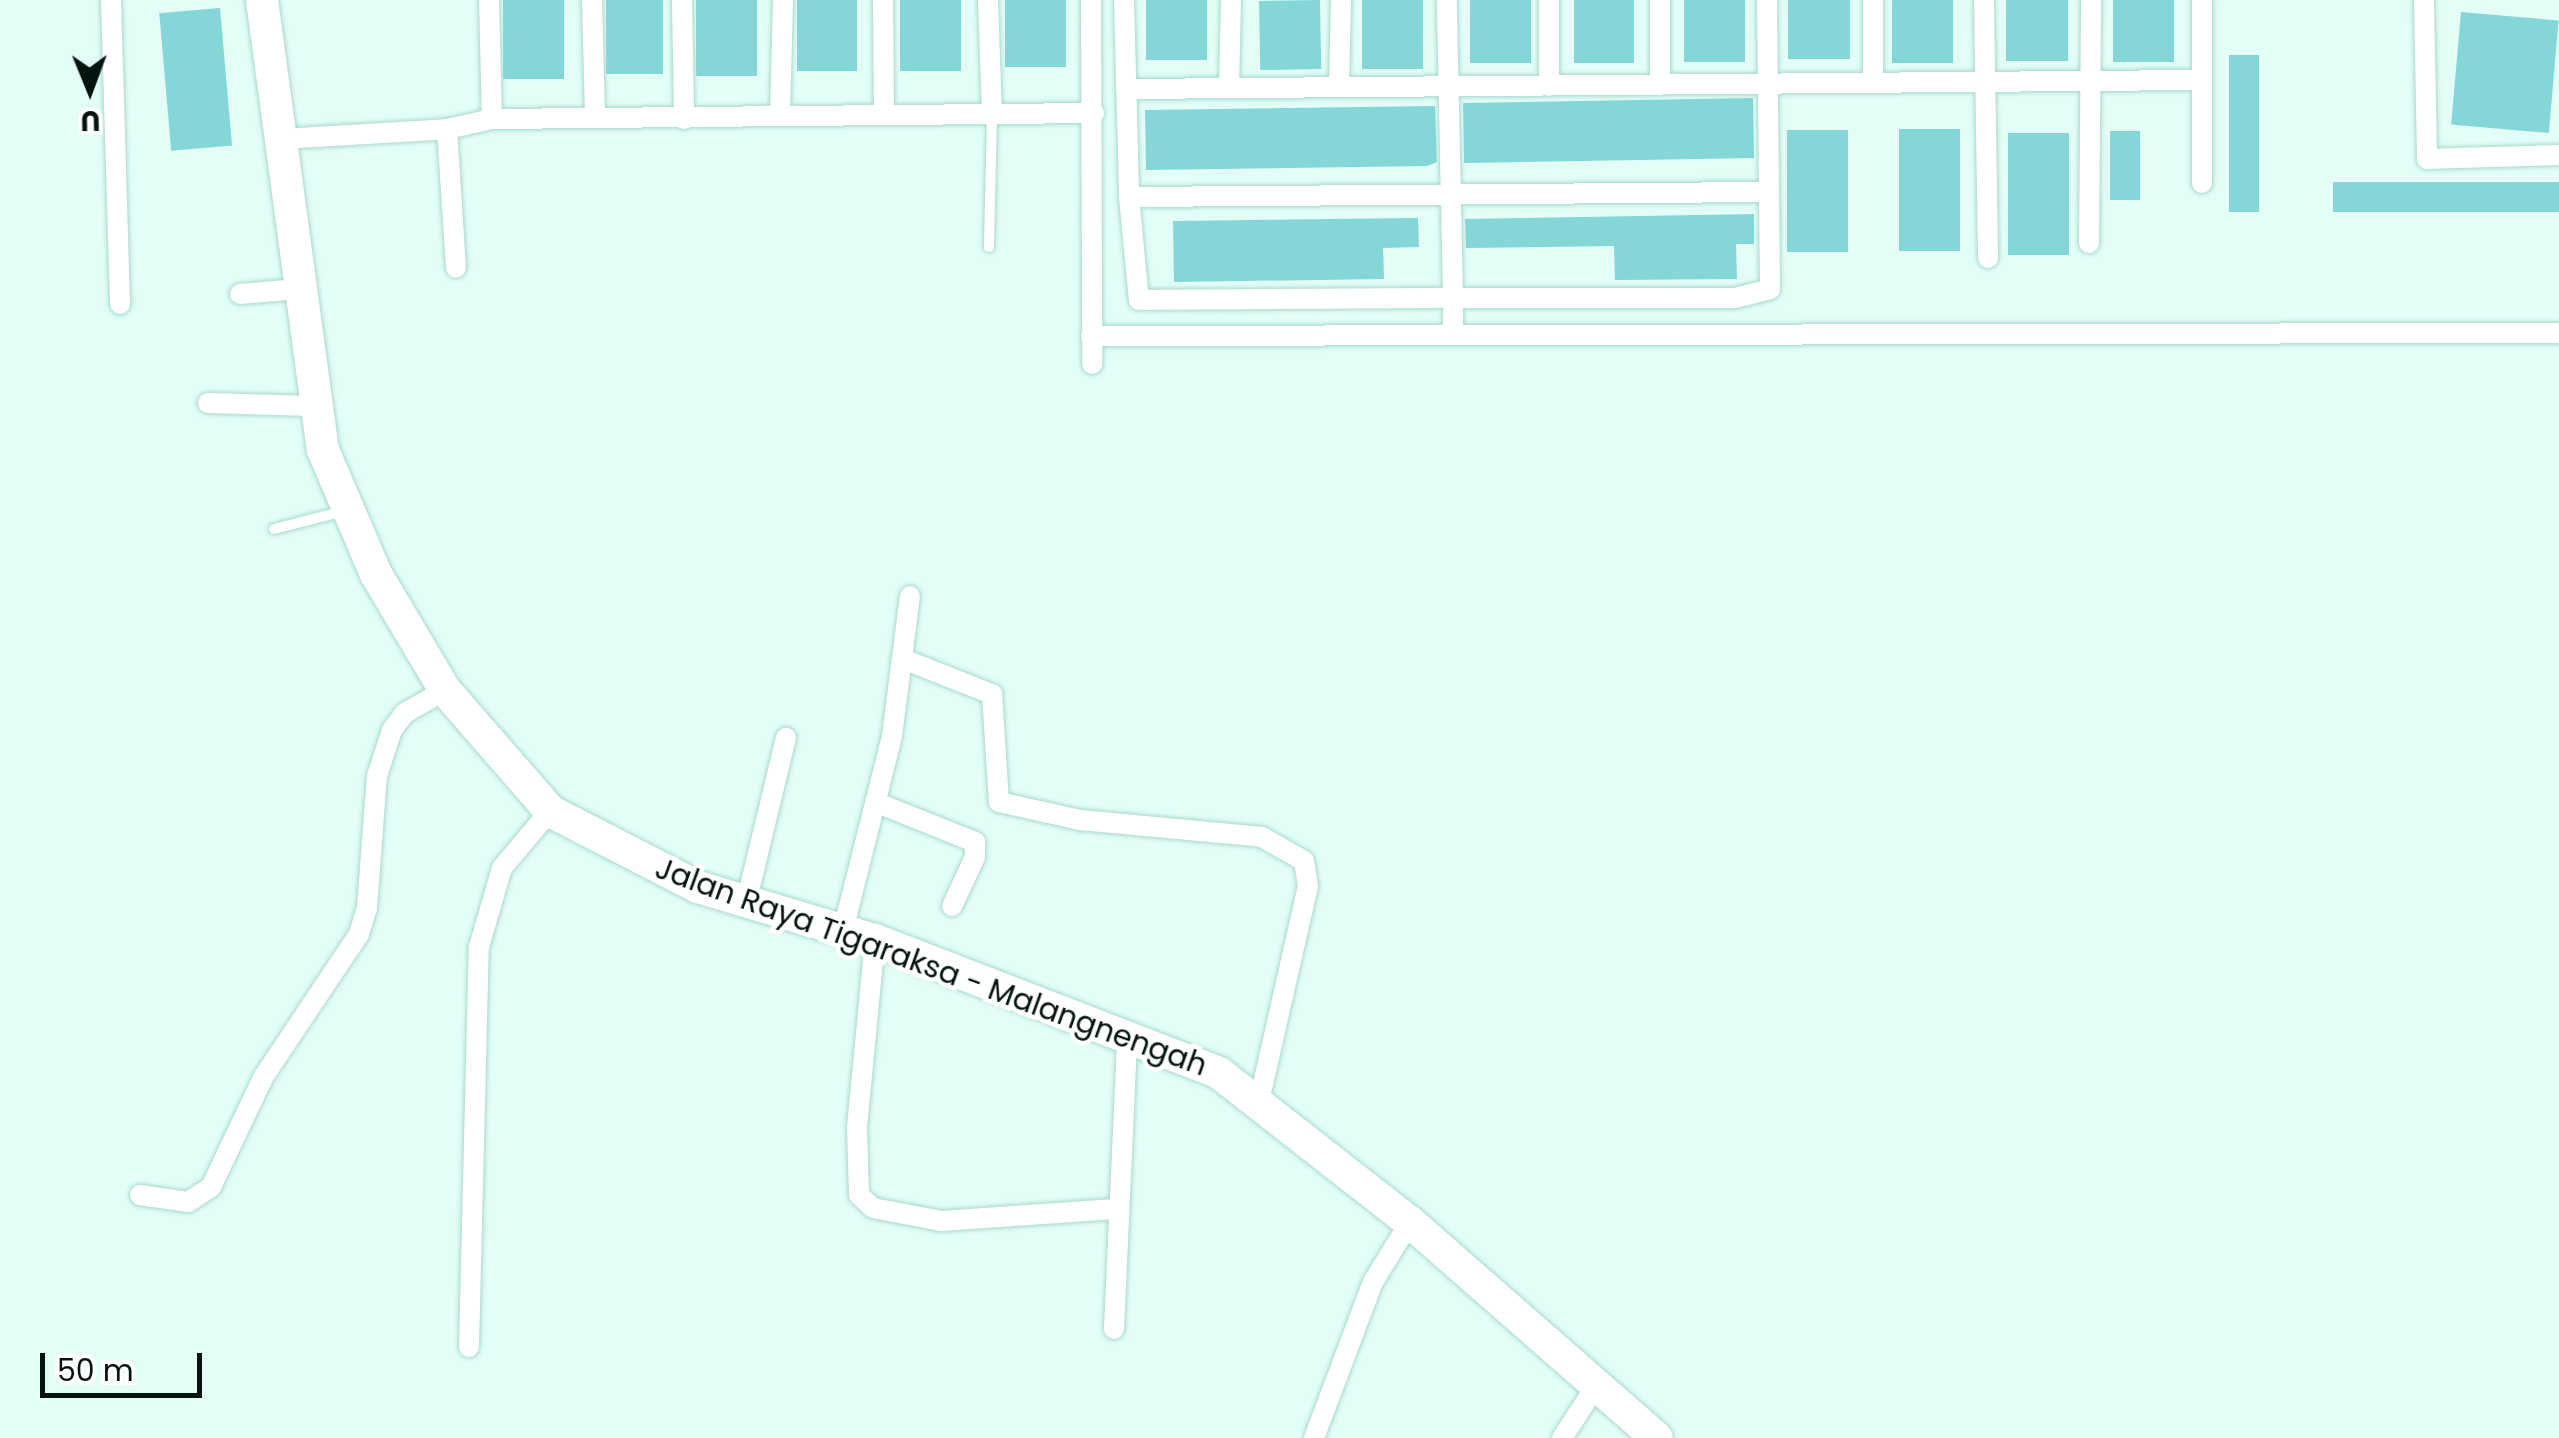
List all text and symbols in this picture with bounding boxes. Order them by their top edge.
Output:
north arrow [40,40,140,140]
text: U [80,101,101,140]
street label: Jalan Raya Tigaraksa - Malangnengah [650,850,1212,1084]
scale bar [45,1333,208,1395]
text: 50 m [57,1349,134,1392]

